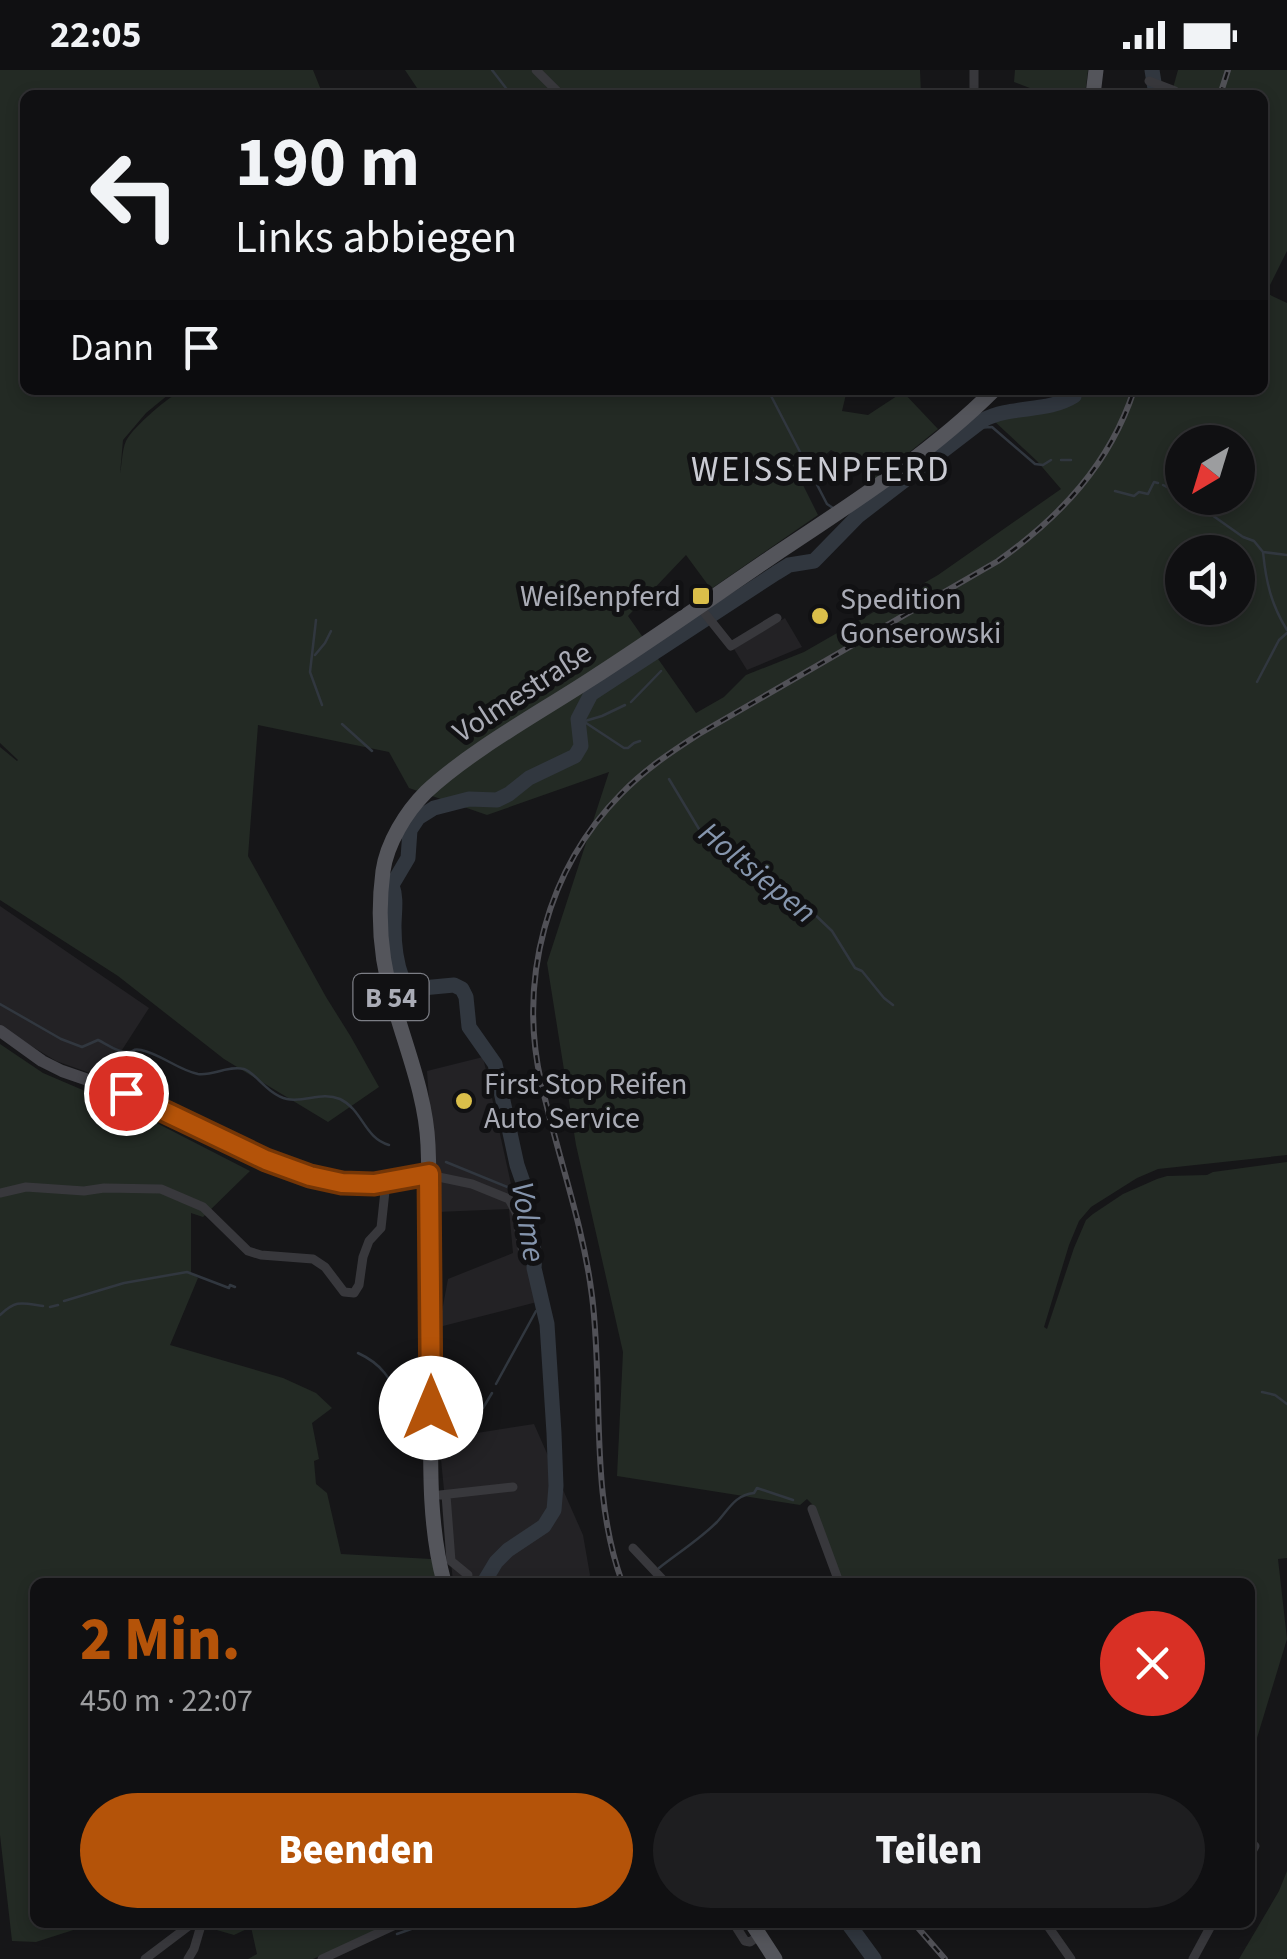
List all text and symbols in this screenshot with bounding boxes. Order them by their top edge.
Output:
text: 22:05 [50,8,142,62]
text: 190 m [235,113,420,213]
icon: left [70,130,200,260]
text: Links abbiegen [235,206,517,270]
icon: arrive [174,320,229,375]
text: Dann [70,321,154,375]
north arrow [1165,425,1255,515]
map controls [1165,425,1255,625]
district label: WEISSENPFERD [691,445,951,495]
button: sound [1165,535,1255,625]
place label: Weißenpferd [520,575,681,618]
place label: Spedition Gonserowski [840,578,1001,655]
marker: Weißenpferd [690,585,712,607]
marker: Spedition Gonserowski [809,605,831,627]
street label: Volmestraße [444,631,600,753]
water label: Holtsiepen [689,811,826,935]
road number: B 54 [354,974,428,1020]
pin [84,1051,169,1136]
place label: First Stop Reifen Auto Service [484,1063,687,1140]
icon: arrive [99,1066,154,1121]
marker: First Stop Reifen Auto Service [453,1090,475,1112]
water label: Volme [499,1179,557,1265]
position arrow [379,1356,483,1460]
text: 2 Min. [80,1598,240,1683]
button: close [1100,1611,1205,1716]
text: 450 m · 22:07 [80,1678,253,1724]
button: Beenden [80,1793,633,1908]
button: Teilen [653,1793,1205,1908]

